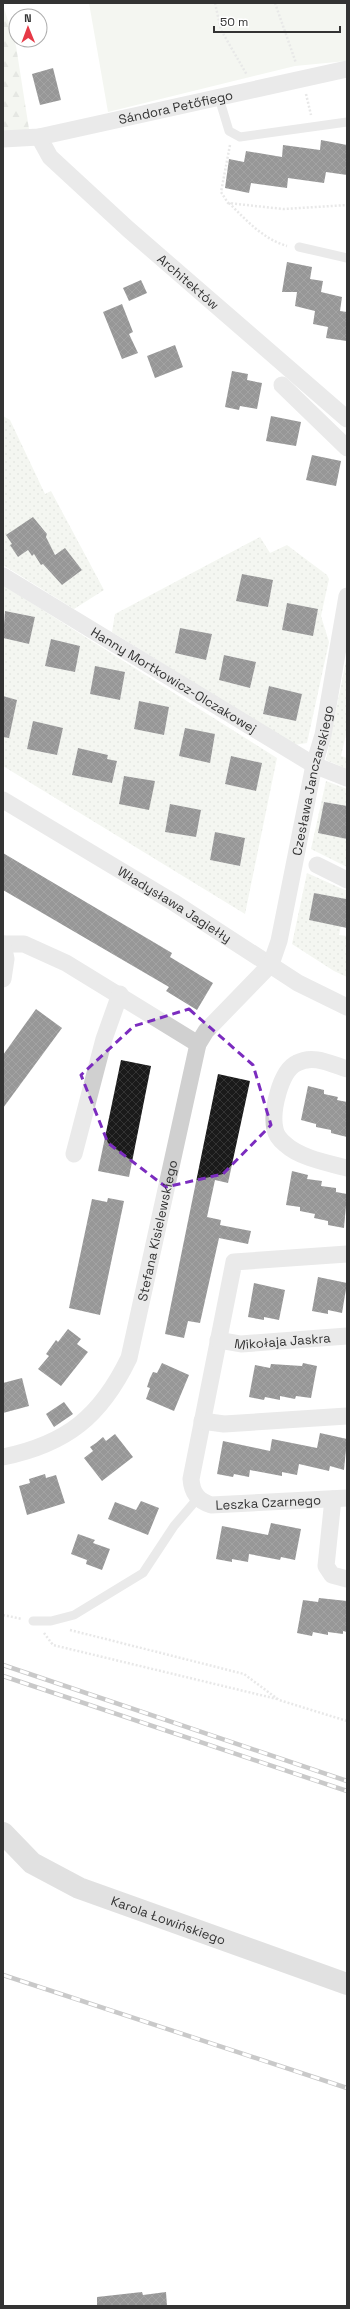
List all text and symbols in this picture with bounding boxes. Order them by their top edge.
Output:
north arrow [8,8,48,48]
scale bar [214,8,340,34]
text: N [24,11,32,25]
text: 50 m [220,14,248,30]
street label: Sándora Petőfiego [117,86,235,128]
street label: Architektów [154,250,223,313]
street label: Hanny Mortkowicz-Olczakowej [88,623,260,737]
street label: Czesława Janczarskiego [288,704,337,857]
street label: Władysława Jagiełły [114,863,235,947]
street label: Stefana Kisielewskiego [134,1158,181,1303]
street label: Mikołaja Jaskra [233,1329,332,1354]
street label: Leszka Czarnego [215,1491,321,1514]
street label: Karola Łowińskiego [109,1892,228,1949]

